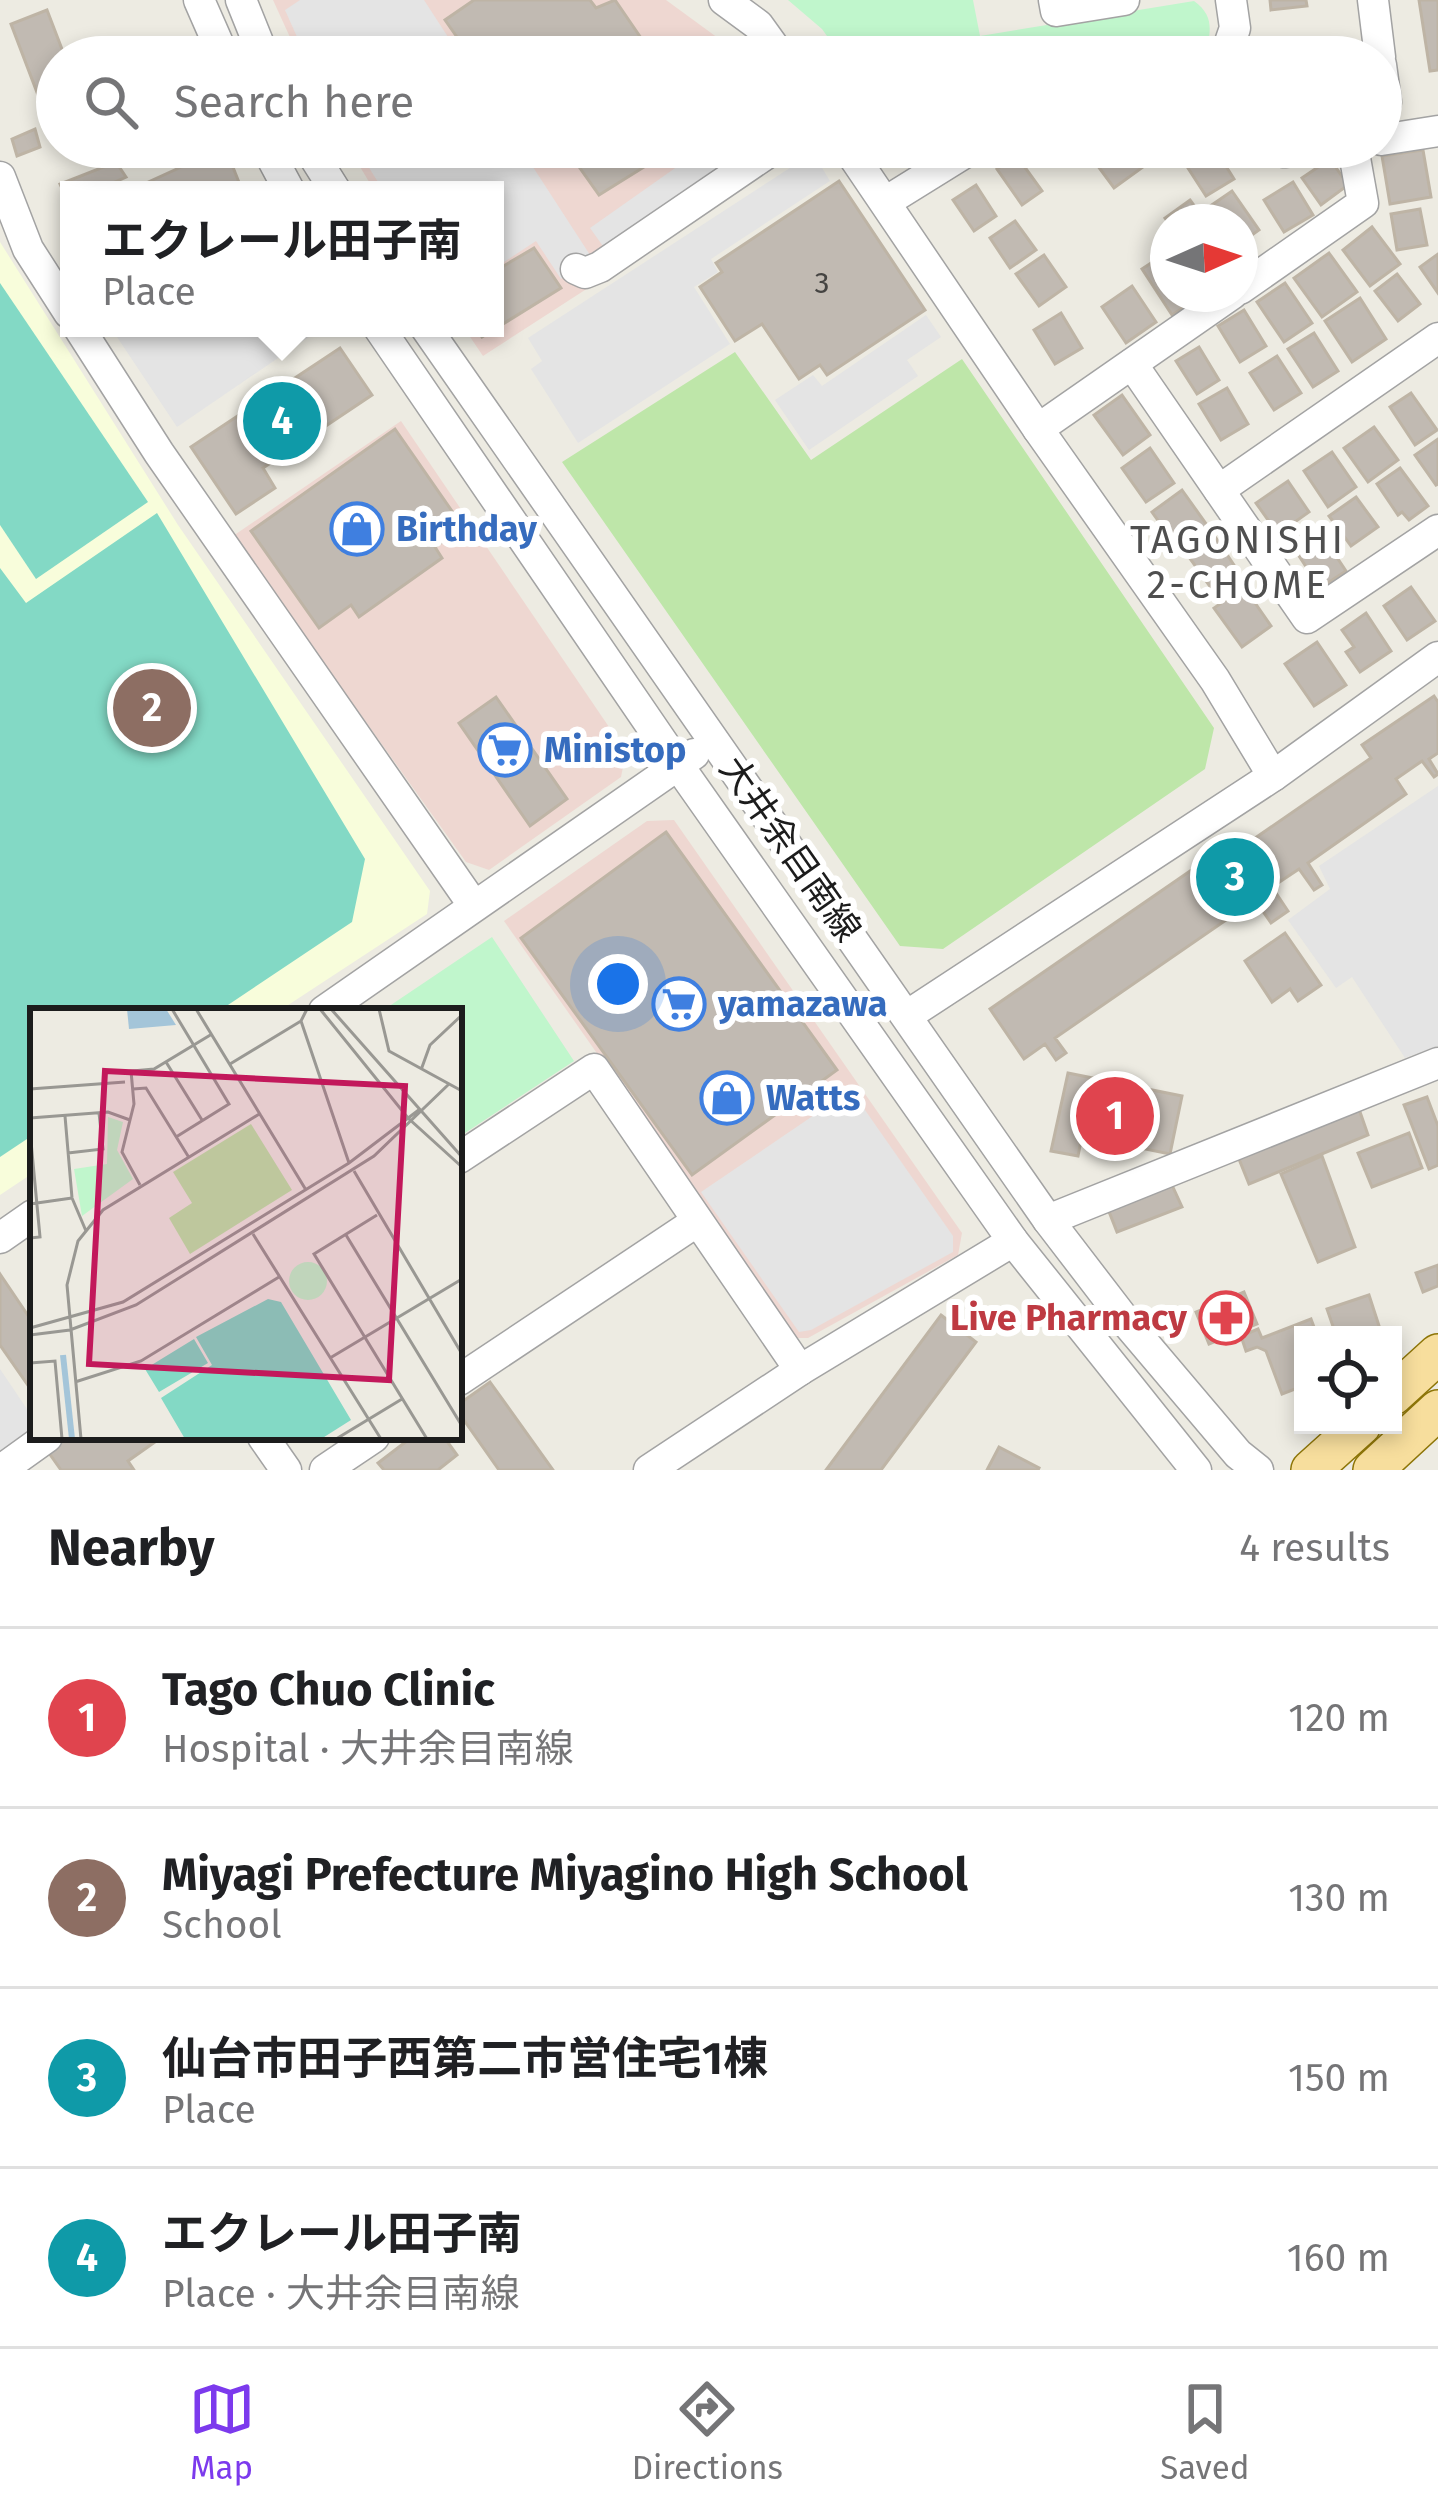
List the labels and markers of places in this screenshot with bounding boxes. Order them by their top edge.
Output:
pin: 4 [243,376,321,466]
shop icon: Birthday [329,501,385,557]
place label: Birthday [396,507,537,551]
pin: 2 [113,663,191,753]
supermarket icon: Ministop [477,722,533,778]
place label: Ministop [544,728,687,772]
pin: 3 [1196,832,1274,922]
supermarket icon: yamazawa [651,976,707,1032]
place label: yamazawa [717,982,887,1026]
shop icon: Watts [699,1070,755,1126]
pin: 1 [1076,1071,1154,1161]
place label: Watts [766,1076,860,1120]
pharmacy icon: Live Pharmacy [1198,1290,1254,1346]
place label: Live Pharmacy [950,1296,1187,1340]

